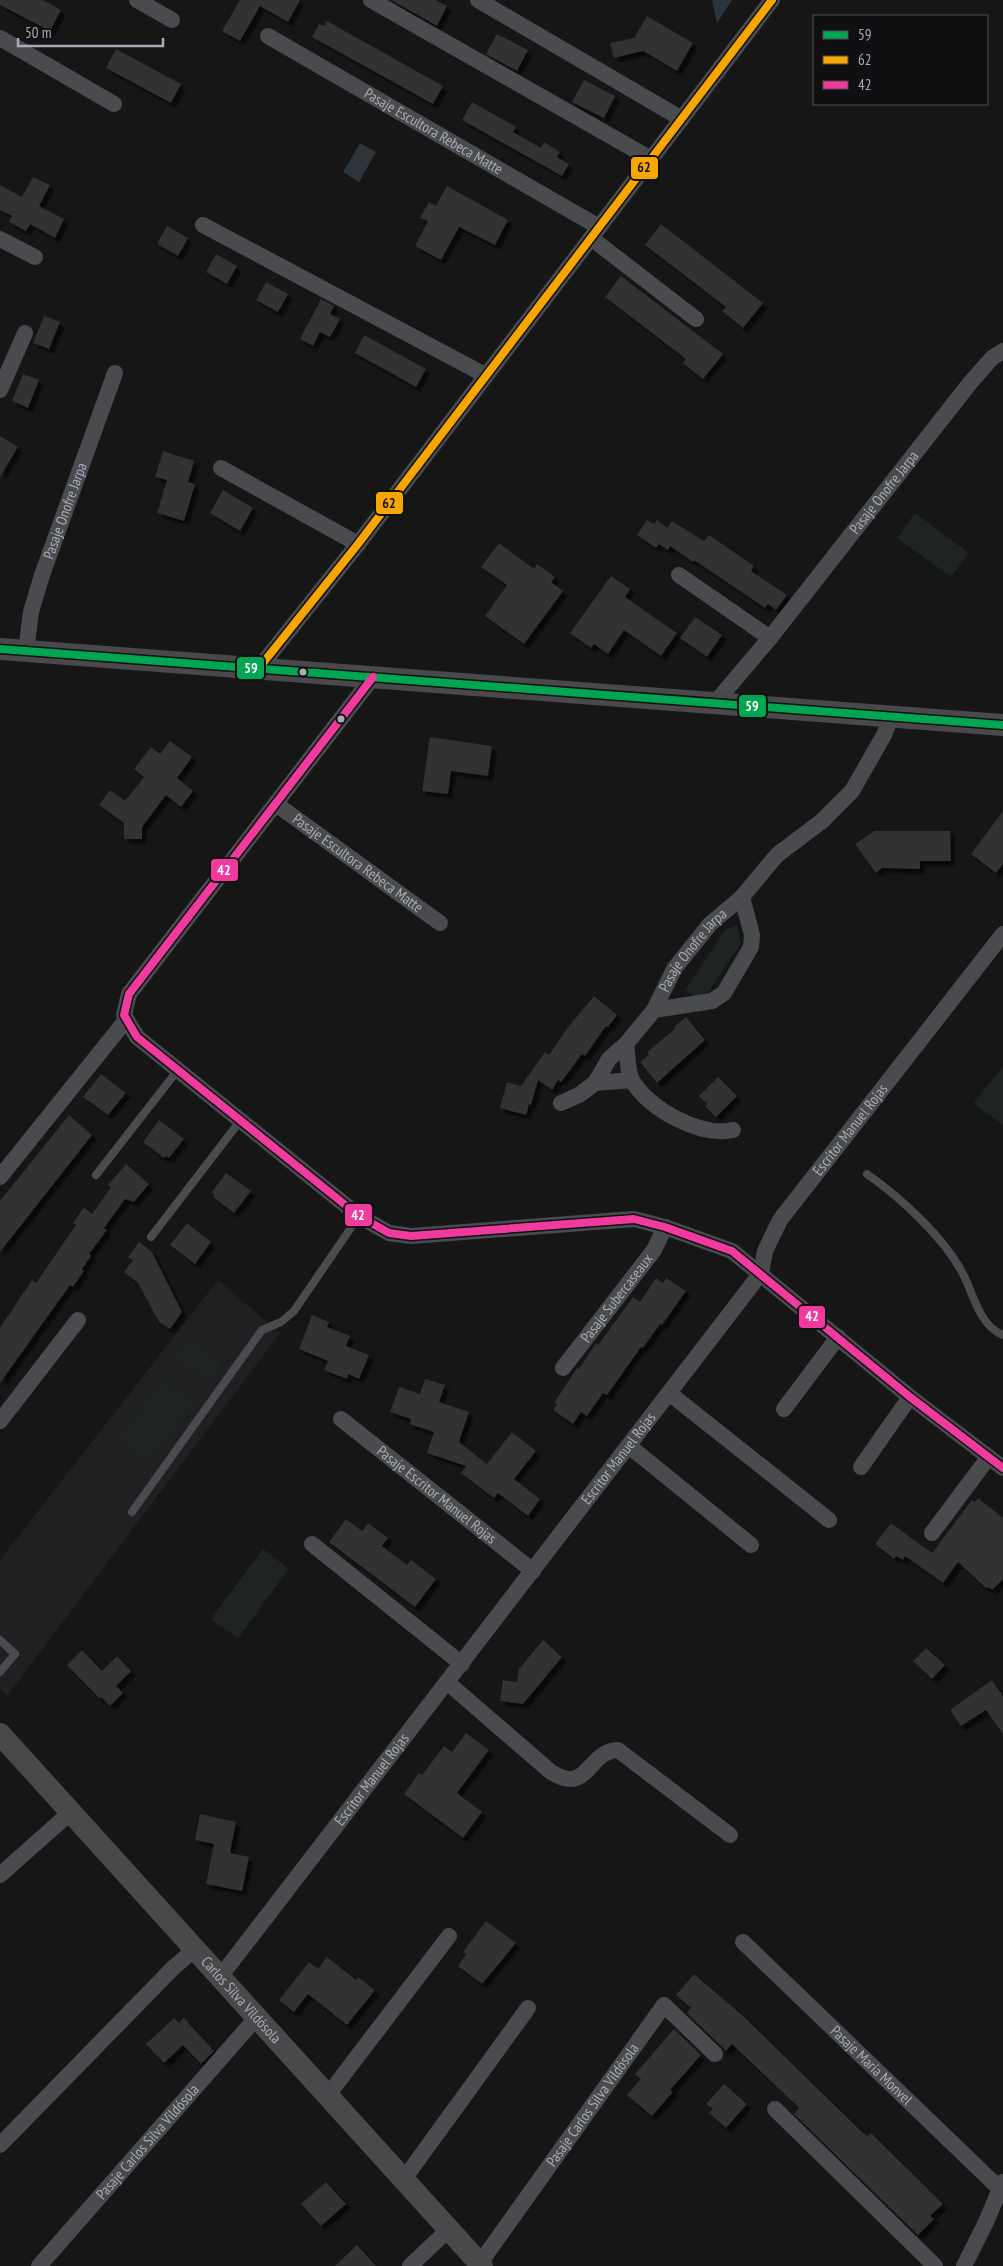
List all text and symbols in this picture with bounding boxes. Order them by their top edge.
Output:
scale bar [18,15,162,47]
legend [813,15,988,105]
text: 50 m [25,23,51,42]
text: 59 [858,25,872,44]
text: 62 [858,50,872,69]
text: 42 [858,75,872,94]
street label: Pasaje Escultora Rebeca Matte [361,84,506,178]
line badge: 62 [630,156,659,180]
text: 62 [637,158,651,176]
street label: Pasaje Onofre Jarpa [845,447,922,538]
street label: Pasaje Onofre Jarpa [39,460,91,562]
line badge: 62 [375,491,404,515]
text: 62 [382,494,396,512]
line badge: 59 [236,656,265,680]
text: 59 [244,659,258,677]
unlabelled marker [298,667,308,677]
line badge: 59 [738,694,767,718]
text: 59 [745,697,759,715]
unlabelled marker [336,714,346,724]
street label: Pasaje Escultora Rebeca Matte [289,809,427,917]
line badge: 42 [210,858,239,882]
text: 42 [217,861,231,879]
street label: Pasaje Onofre Jarpa [654,904,730,995]
street label: Escritor Manuel Rojas [808,1080,892,1179]
line badge: 42 [344,1203,373,1227]
text: 42 [351,1206,365,1224]
street label: Pasaje Subercaseaux [576,1250,657,1346]
line badge: 42 [798,1305,826,1329]
text: 42 [805,1307,819,1325]
street label: Escritor Manuel Rojas [577,1408,659,1508]
street label: Pasaje Escritor Manuel Rojas [373,1441,501,1547]
street label: Escritor Manuel Rojas [330,1729,413,1829]
street label: Carlos Silva Vildósola [197,1952,286,2047]
street label: Pasaje María Monvel [827,2021,917,2109]
street label: Pasaje Carlos Silva Vildósola [542,2039,643,2170]
street label: Pasaje Carlos Silva Vildósola [92,2080,203,2203]

